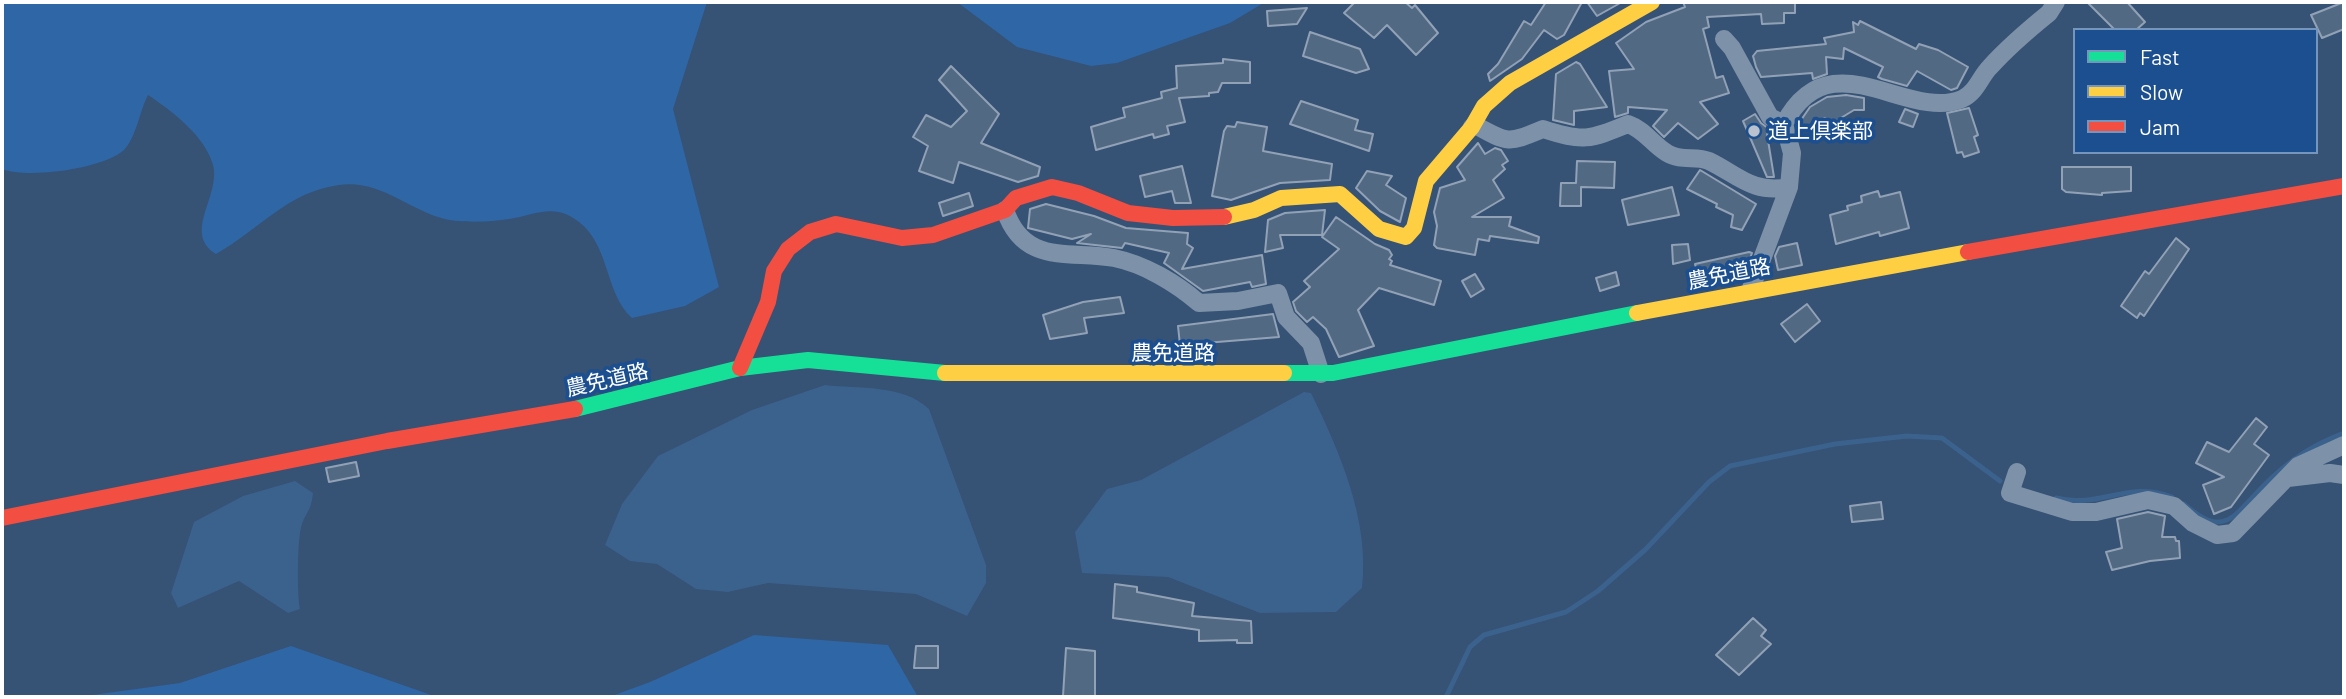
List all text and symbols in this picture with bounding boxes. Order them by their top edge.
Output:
legend [2073,28,2318,154]
text: Fast [2140,44,2180,69]
text: Slow [2140,79,2183,104]
text: Jam [2140,114,2180,139]
place label: 道上倶楽部 [1768,118,1873,144]
marker: 道上倶楽部 [1746,123,1762,139]
street label: 農免道路 [1685,254,1773,294]
street label: 農免道路 [1131,340,1215,366]
street label: 農免道路 [563,358,651,402]

